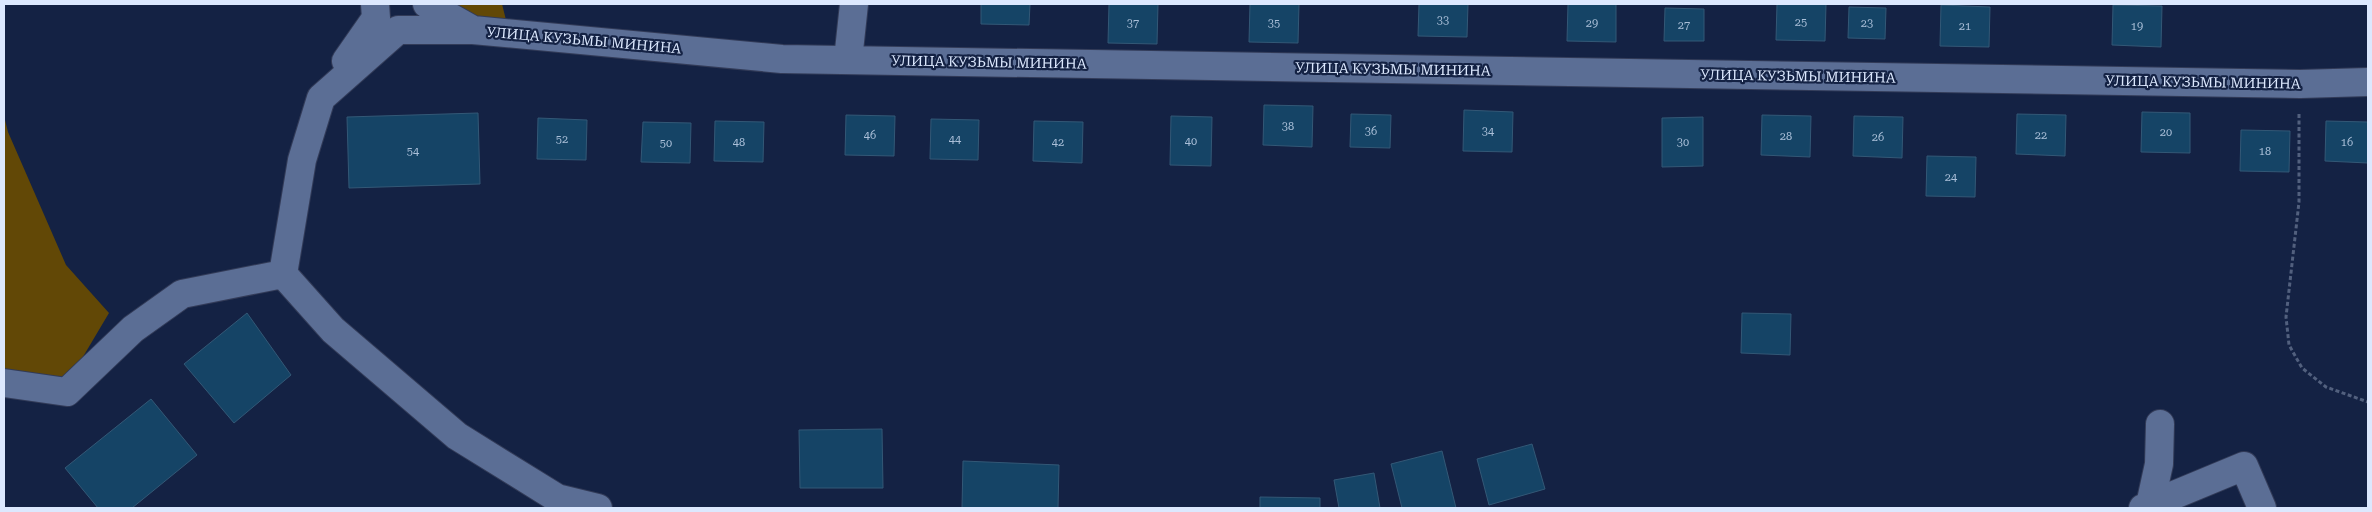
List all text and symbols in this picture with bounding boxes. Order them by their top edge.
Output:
house number: 33 [1437,14,1449,27]
house number: 25 [1795,16,1807,29]
house number: 37 [1127,17,1139,30]
house number: 35 [1268,17,1280,30]
house number: 29 [1586,17,1598,30]
house number: 23 [1861,17,1873,30]
house number: 27 [1678,19,1690,32]
house number: 21 [1959,20,1971,33]
house number: 19 [2131,20,2143,33]
street label: УЛИЦА КУЗЬМЫ МИНИНА [486,24,682,56]
street label: УЛИЦА КУЗЬМЫ МИНИНА [891,52,1087,72]
street label: УЛИЦА КУЗЬМЫ МИНИНА [1295,59,1491,79]
street label: УЛИЦА КУЗЬМЫ МИНИНА [1700,66,1896,86]
street label: УЛИЦА КУЗЬМЫ МИНИНА [2105,72,2301,92]
house number: 38 [1282,120,1294,133]
house number: 36 [1365,125,1377,138]
house number: 34 [1482,125,1495,138]
house number: 20 [2160,126,2172,139]
house number: 46 [864,129,876,142]
house number: 22 [2035,129,2047,142]
house number: 28 [1780,130,1792,143]
house number: 26 [1872,131,1884,144]
house number: 52 [556,133,568,146]
house number: 44 [949,133,962,146]
house number: 40 [1185,135,1197,148]
house number: 48 [733,136,745,149]
house number: 42 [1052,136,1064,149]
house number: 30 [1677,136,1689,149]
house number: 16 [2341,136,2353,149]
house number: 50 [660,137,672,150]
house number: 54 [407,145,420,158]
house number: 18 [2259,145,2271,158]
house number: 24 [1945,171,1958,184]

